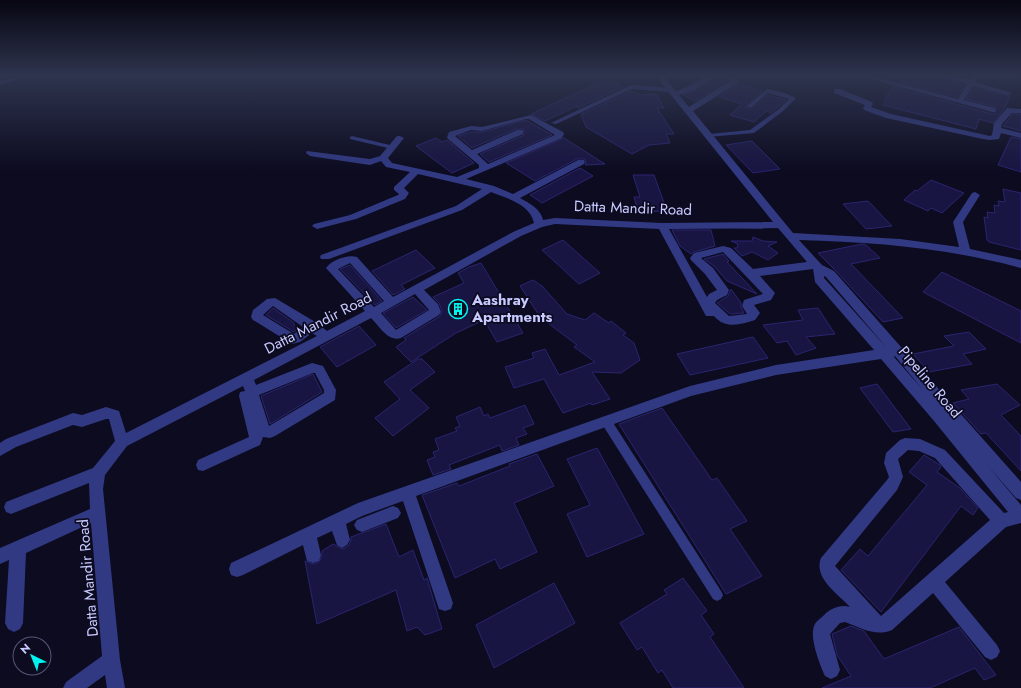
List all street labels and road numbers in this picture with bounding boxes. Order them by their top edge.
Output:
street label: Datta Mandir Road [574,195,692,221]
street label: Datta Mandir Road [260,286,376,360]
street label: Pipeline Road [893,341,967,423]
street label: Datta Mandir Road [72,518,104,638]

